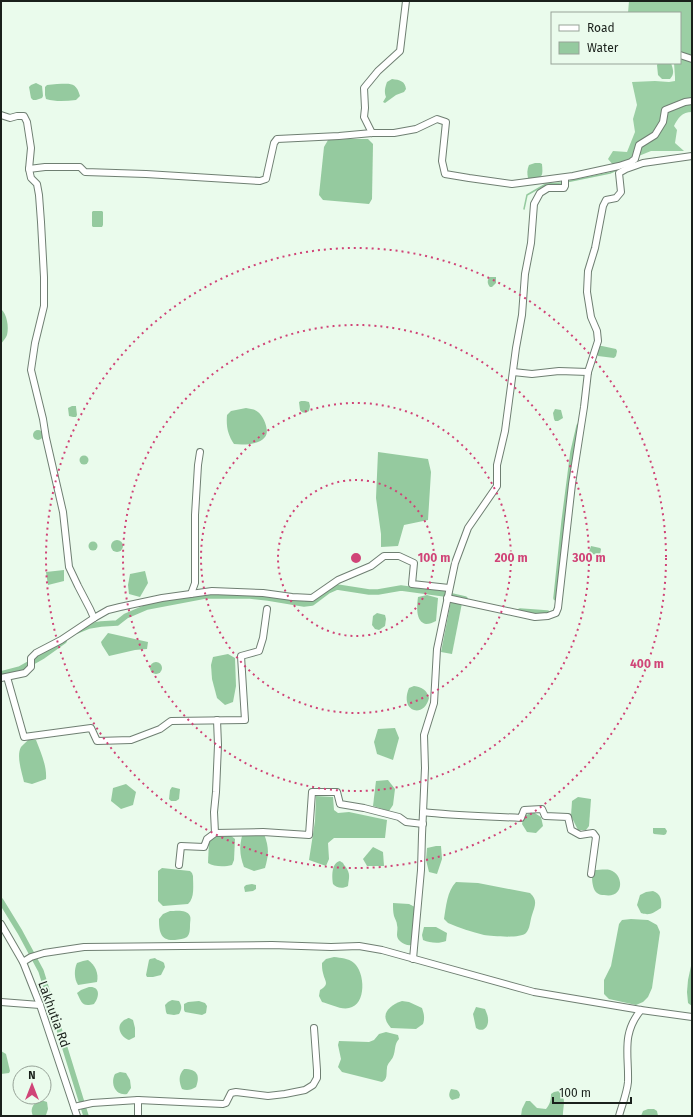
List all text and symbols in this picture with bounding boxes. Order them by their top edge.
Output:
legend [551,12,681,64]
text: Road [587,21,615,35]
text: Water [587,41,619,55]
centre of rings [349,551,363,565]
text: 100 m [418,551,450,565]
text: 200 m [494,551,528,565]
text: 300 m [571,551,606,565]
text: 400 m [630,657,664,671]
street label: Lakhutia Rd [35,979,73,1049]
north arrow [12,1065,52,1105]
text: N [28,1069,36,1082]
scale bar [553,1079,631,1105]
text: 100 m [559,1086,591,1100]

